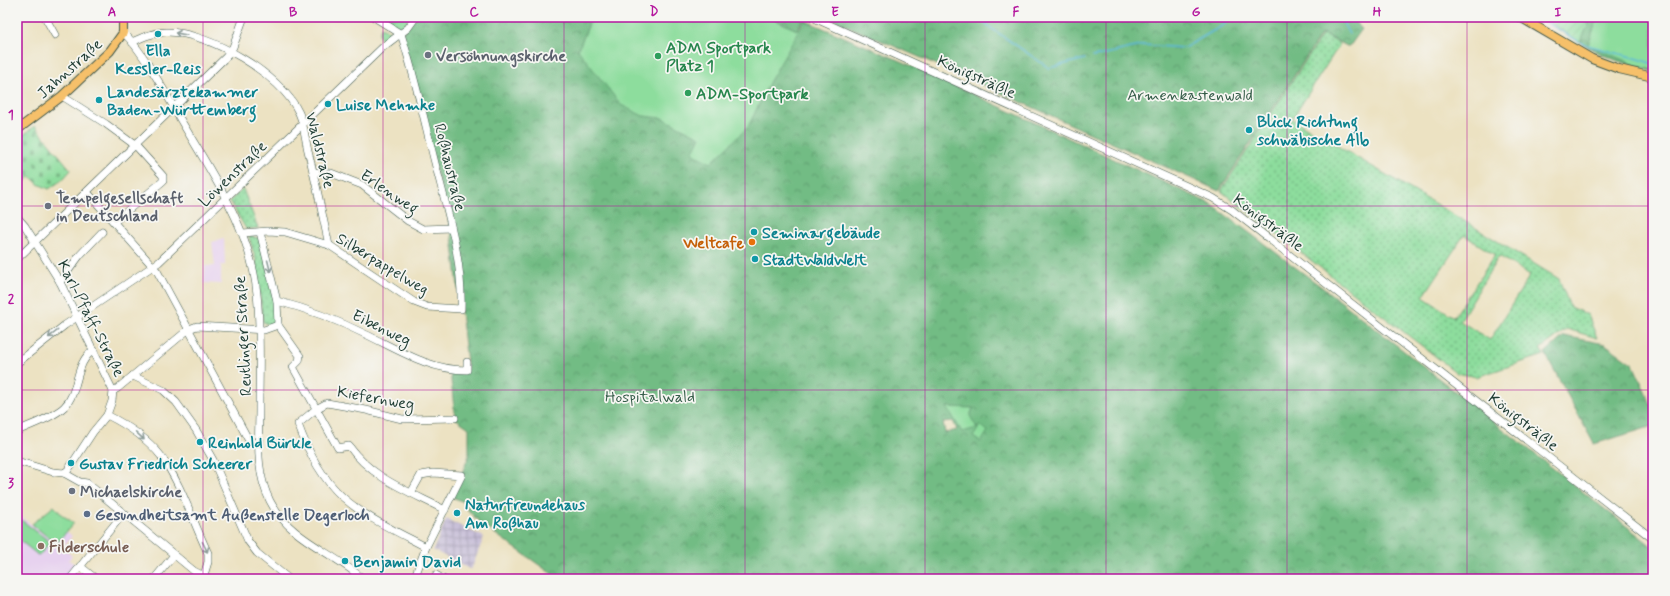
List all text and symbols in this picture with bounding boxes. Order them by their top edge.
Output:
text: A [108,4,116,21]
text: B [289,4,298,21]
text: C [469,4,479,21]
text: D [650,4,659,21]
text: E [831,4,839,21]
text: F [1013,4,1020,21]
text: G [1192,4,1201,21]
text: H [1373,4,1382,21]
text: I [1555,4,1562,21]
marker: Ella Kessler-Reis [153,29,163,39]
one-way arrow [175,29,188,37]
street label: Jahnstraße [33,34,107,104]
place label: ADM Sportpark Platz 1 [666,38,771,77]
place label: Ella Kessler-Reis [115,41,202,80]
place label: Versöhnungskirche [436,46,566,68]
marker: Versöhnungskirche [423,50,433,60]
marker: ADM Sportpark Platz 1 [653,51,663,61]
street label: Königsträßle [933,51,1019,105]
place label: Landesärztekammer Baden-Württemberg [107,82,258,123]
place label: ADM-Sportpark [696,84,809,105]
park label: Armenkastenwald [1127,85,1253,106]
marker: ADM-Sportpark [683,88,693,98]
marker: Landesärztekammer Baden-Württemberg [94,95,104,105]
place label: Luise Mehmke [336,95,435,116]
marker: Luise Mehmke [323,99,333,109]
text: 1 [8,107,14,124]
street label: Waldstraße [300,110,339,191]
place label: Blick Richtung schwäbische Alb [1256,112,1370,151]
street label: Roßhaustraße [429,121,471,213]
marker: Blick Richtung schwäbische Alb [1244,125,1254,135]
street label: Löwenstraße [194,136,272,212]
street label: Erlenweg [355,165,423,220]
place label: Tempelgesellschaft in Deutschland [56,188,183,227]
street label: Königsträßle [1228,190,1308,258]
marker: Tempelgesellschaft in Deutschland [43,201,53,211]
place label: Seminargebäude [762,223,880,246]
marker: Seminargebäude [749,227,759,237]
street label: Silberpappelweg [332,228,433,300]
place label: Weltcafe [682,233,744,254]
marker: Weltcafe [747,237,757,247]
place label: StadtWaldWelt [763,250,867,271]
marker: StadtWaldWelt [750,254,760,264]
street label: Karl-Pfaff-Straße [52,257,129,381]
one-way arrow [265,260,273,273]
street label: Reutlinger Straße [230,275,258,397]
text: 2 [8,291,15,308]
street label: Eibenweg [348,305,414,353]
one-way arrow [47,330,58,339]
street label: Kiefernweg [335,381,416,417]
park label: Hospitalwald [605,387,695,408]
street label: Königsträßle [1483,388,1563,457]
one-way arrow [135,431,145,441]
place label: Reinhold Bürkle [208,433,312,454]
marker: Reinhold Bürkle [195,437,205,447]
place label: Gustav Friedrich Scheerer [79,454,252,475]
marker: Gustav Friedrich Scheerer [66,458,76,468]
text: 3 [8,475,14,492]
place label: Michaelskirche [80,482,182,503]
marker: Michaelskirche [67,486,77,496]
place label: Naturfreundehaus Am Roßhau [465,495,586,534]
place label: Gesundheitsamt Außenstelle Degerloch [95,505,370,527]
marker: Naturfreundehaus Am Roßhau [452,508,462,518]
marker: Gesundheitsamt Außenstelle Degerloch [82,509,92,519]
place label: Filderschule [49,537,129,558]
one-way arrow [202,540,209,552]
marker: Filderschule [36,541,46,551]
place label: Benjamin David [353,552,461,573]
marker: Benjamin David [340,556,350,566]

